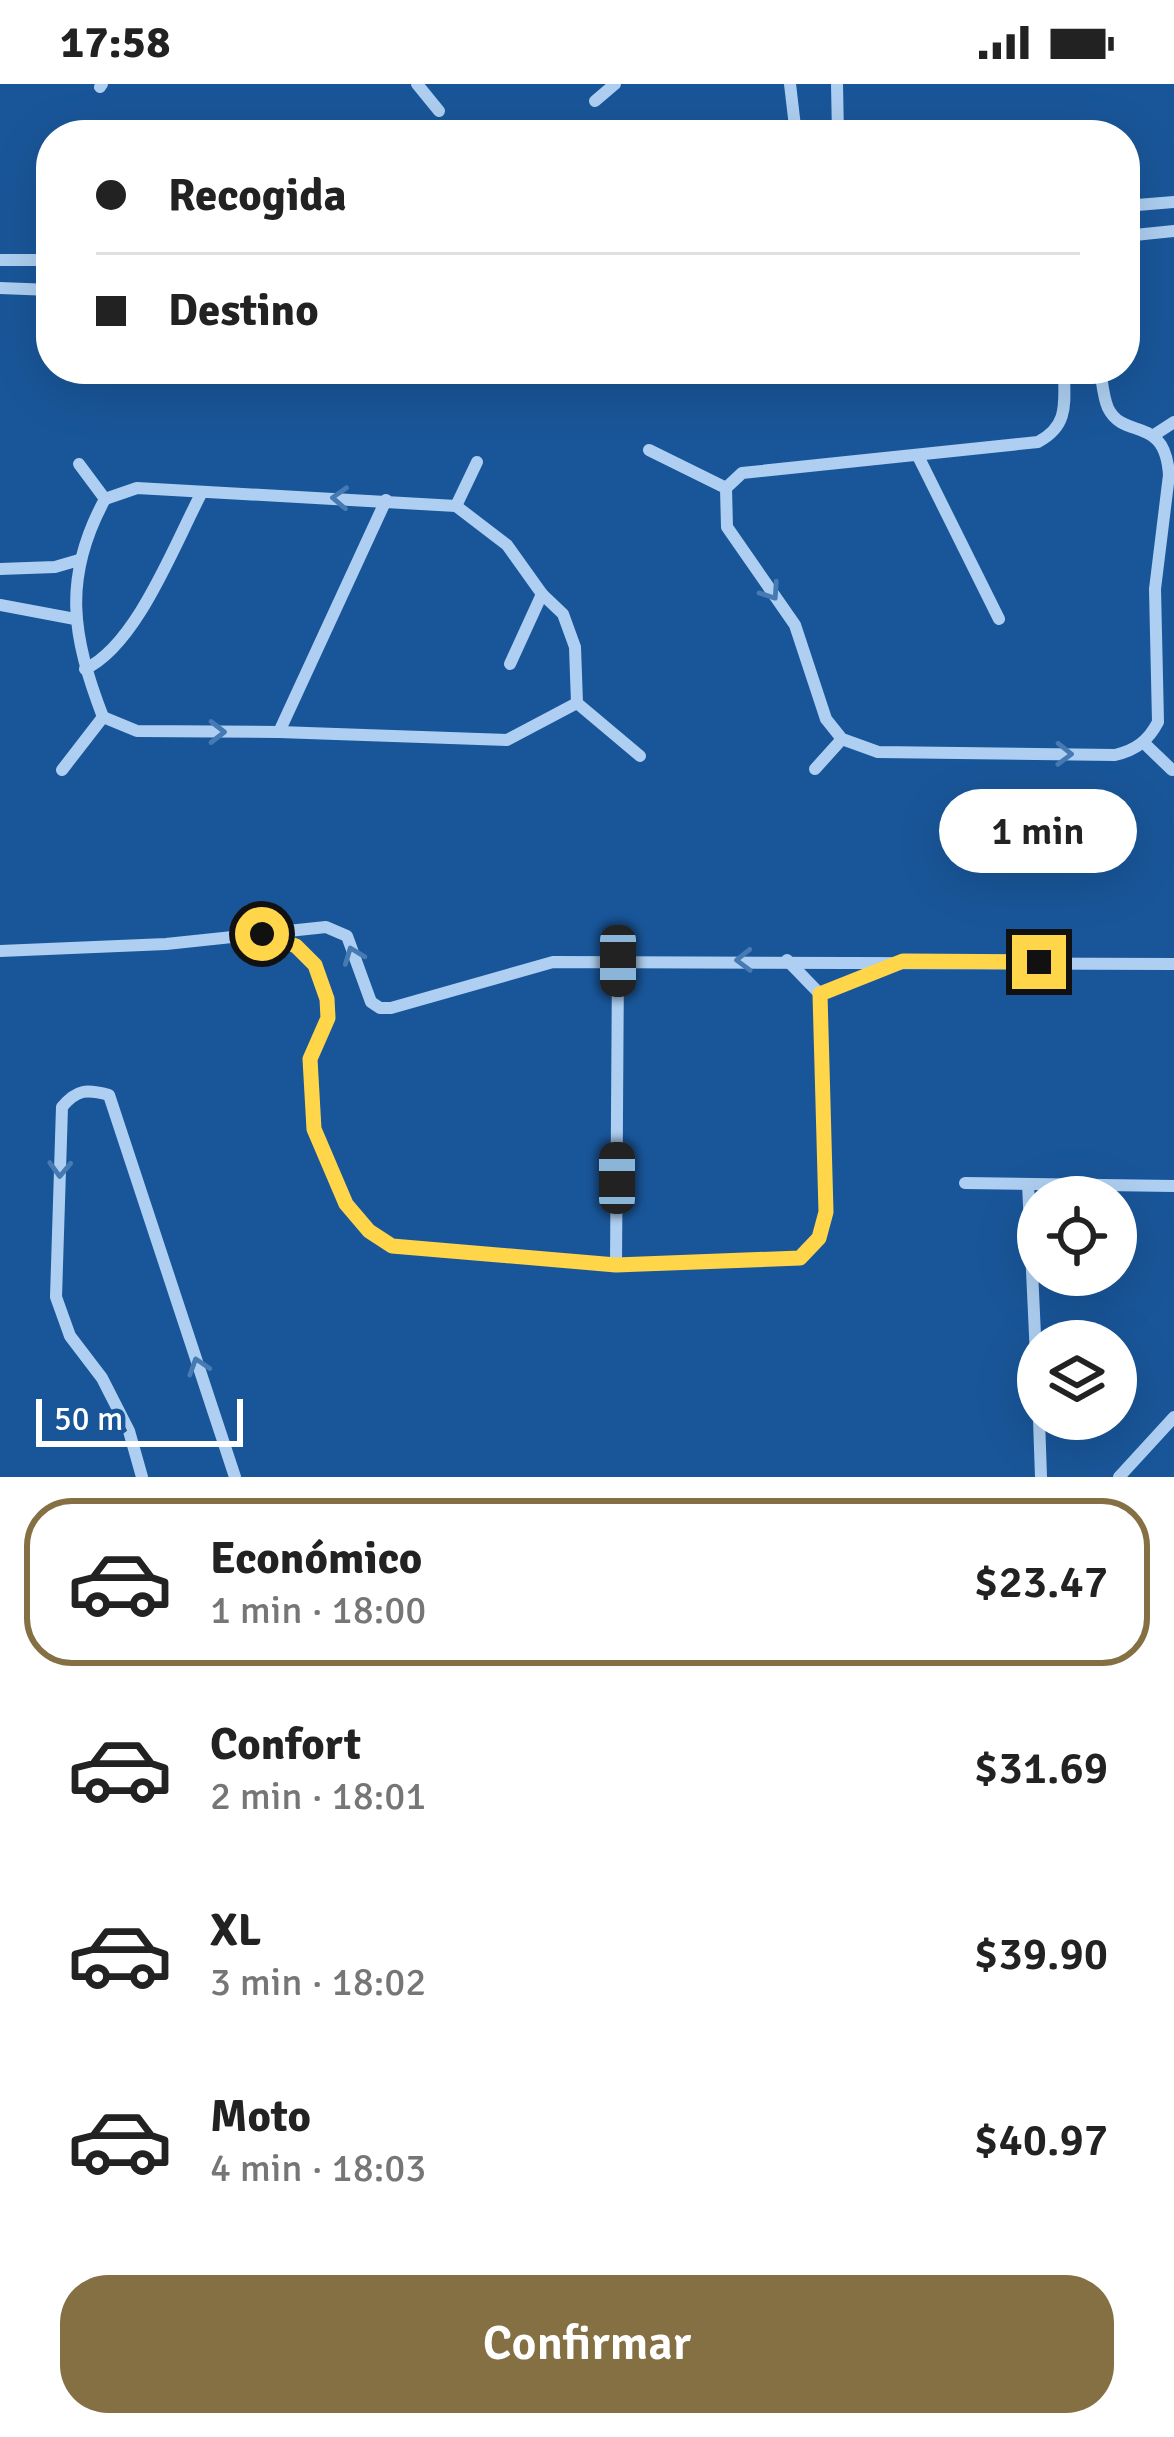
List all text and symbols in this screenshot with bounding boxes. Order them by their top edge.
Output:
text: 17:58 [60,15,170,70]
text: Recogida [168,168,347,223]
text: Destino [168,283,319,338]
one-way arrow [330,485,349,511]
one-way arrow [757,578,779,600]
one-way arrow [209,719,227,745]
one-way arrow [1055,741,1074,767]
callout: 1 min [940,788,1138,872]
text: 1 min [991,807,1085,855]
route start [235,907,289,961]
car [600,925,636,997]
route end [1012,935,1066,989]
one-way arrow [343,945,368,966]
one-way arrow [734,947,752,973]
car [599,1142,635,1214]
one-way arrow [47,1161,73,1179]
map controls [1017,1176,1137,1440]
button: locate [1017,1176,1137,1296]
button: layers [1017,1320,1137,1440]
one-way arrow [188,1356,213,1377]
scale bar [36,1393,243,1446]
text: 50 m [54,1399,123,1440]
icon: car [66,1528,174,1636]
text: Económico [210,1531,422,1586]
text: $23.47 [974,1555,1108,1610]
text: 1 min · 18:00 [210,1586,426,1634]
icon: car [66,1714,174,1822]
text: Confort [210,1717,361,1772]
text: $31.69 [974,1741,1108,1796]
text: 2 min · 18:01 [210,1772,426,1820]
icon: car [66,1900,174,2008]
text: XL [210,1903,261,1958]
text: $39.90 [974,1927,1108,1982]
text: 3 min · 18:02 [210,1958,426,2006]
icon: car [66,2086,174,2194]
text: Moto [210,2089,311,2144]
text: $40.97 [974,2113,1108,2168]
text: 4 min · 18:03 [210,2144,426,2192]
button: Confirmar [60,2275,1114,2413]

